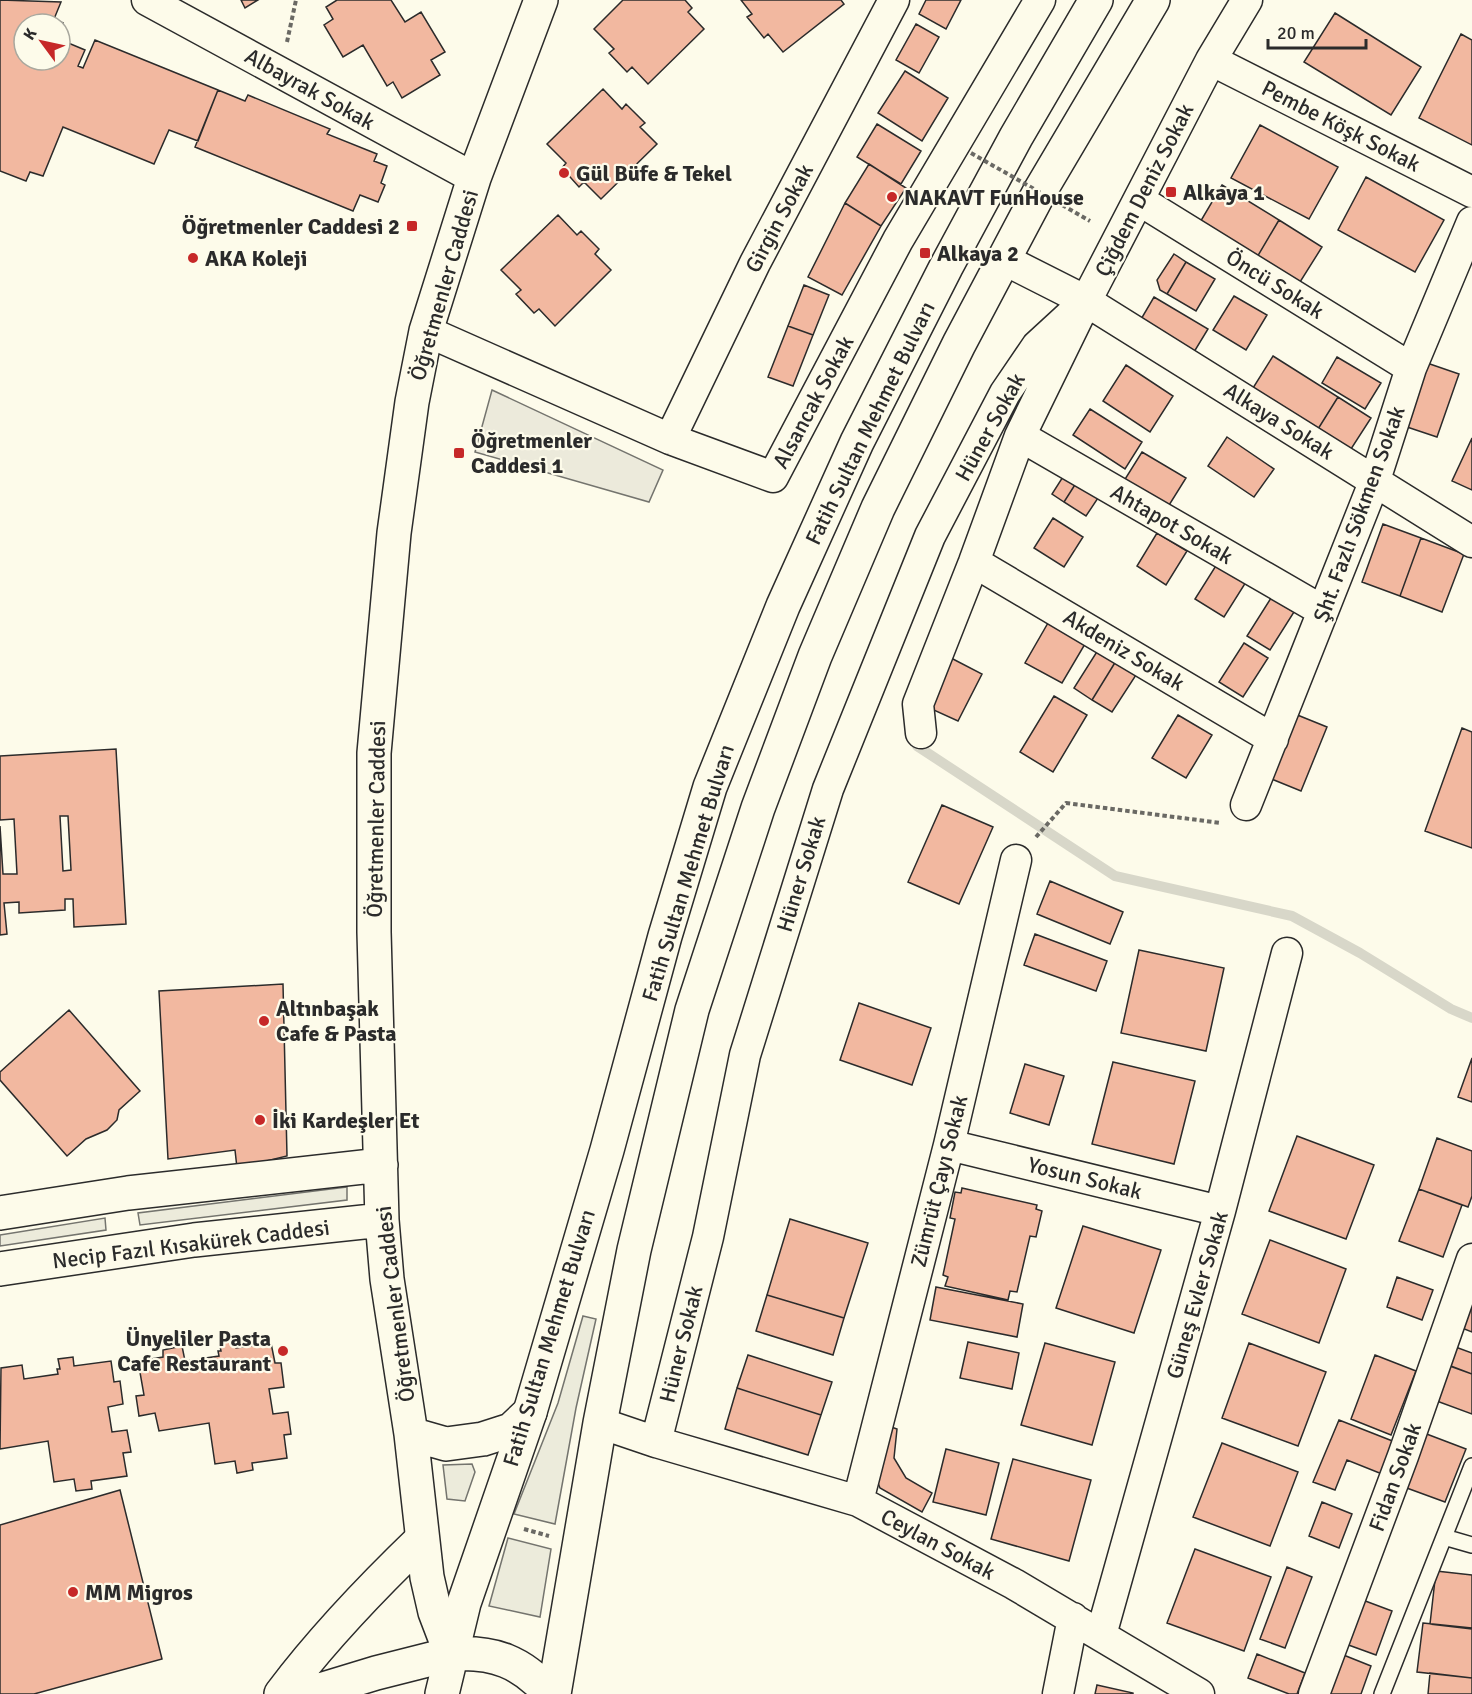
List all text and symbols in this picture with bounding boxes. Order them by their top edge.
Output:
north arrow [12,12,72,72]
scale bar [1268,12,1366,50]
text: 20 m [1277,22,1315,44]
text: K [19,25,41,44]
street label: Albayrak Sokak [240,42,380,136]
street label: Pembe Köşk Sokak [1257,74,1425,178]
street label: Çiğdem Deniz Sokak [1089,99,1199,281]
street label: Girgin Sokak [739,159,819,277]
place label: Gül Büfe & Tekel [576,160,732,187]
marker: Gül Büfe & Tekel [557,166,571,180]
place label: Alkaya 1 [1183,179,1265,206]
place label: NAKAVT FunHouse [904,184,1084,211]
marker: Alkaya 1 [1164,185,1178,199]
street label: Öğretmenler Caddesi [404,186,484,384]
marker: NAKAVT FunHouse [885,190,899,204]
place label: Öğretmenler Caddesi 2 [182,213,400,240]
marker: Öğretmenler Caddesi 2 [405,219,419,233]
place label: Alkaya 2 [937,240,1019,267]
street label: Öncü Sokak [1221,243,1329,325]
place label: AKA Koleji [205,245,307,272]
marker: Alkaya 2 [918,246,932,260]
marker: AKA Koleji [186,251,200,265]
street label: Fatih Sultan Mehmet Bulvarı [799,297,941,549]
street label: Alsancak Sokak [767,331,859,473]
street label: Hüner Sokak [949,368,1031,486]
street label: Alkaya Sokak [1219,377,1339,465]
street label: Şht. Fazlı Sökmen Sokak [1307,402,1411,626]
place label: Öğretmenler Caddesi 1 [471,427,592,479]
marker: Öğretmenler Caddesi 1 [452,446,466,460]
street label: Ahtapot Sokak [1106,478,1238,570]
street label: Akdeniz Sokak [1059,603,1189,697]
street label: Öğretmenler Caddesi [361,720,391,918]
street label: Fatih Sultan Mehmet Bulvarı [636,741,740,1005]
street label: Hüner Sokak [771,813,831,935]
place label: Altınbaşak Cafe & Pasta [276,995,397,1047]
marker: Altınbaşak Cafe & Pasta [257,1014,271,1028]
street label: Zümrüt Çayı Sokak [905,1092,973,1270]
place label: İki Kardeşler Et [272,1107,419,1134]
marker: İki Kardeşler Et [253,1113,267,1127]
street label: Yosun Sokak [1025,1151,1145,1205]
street label: Öğretmenler Caddesi [370,1204,420,1404]
street label: Fatih Sultan Mehmet Bulvarı [497,1206,601,1470]
street label: Güneş Evler Sokak [1160,1208,1234,1382]
street label: Necip Fazıl Kısakürek Caddesi [51,1214,331,1274]
street label: Hüner Sokak [653,1283,709,1405]
place label: Ünyeliler Pasta Cafe Restaurant [117,1325,271,1377]
marker: Ünyeliler Pasta Cafe Restaurant [276,1344,290,1358]
street label: Fidan Sokak [1363,1419,1427,1535]
street label: Ceylan Sokak [876,1503,1000,1585]
place label: MM Migros [85,1579,193,1606]
marker: MM Migros [66,1585,80,1599]

